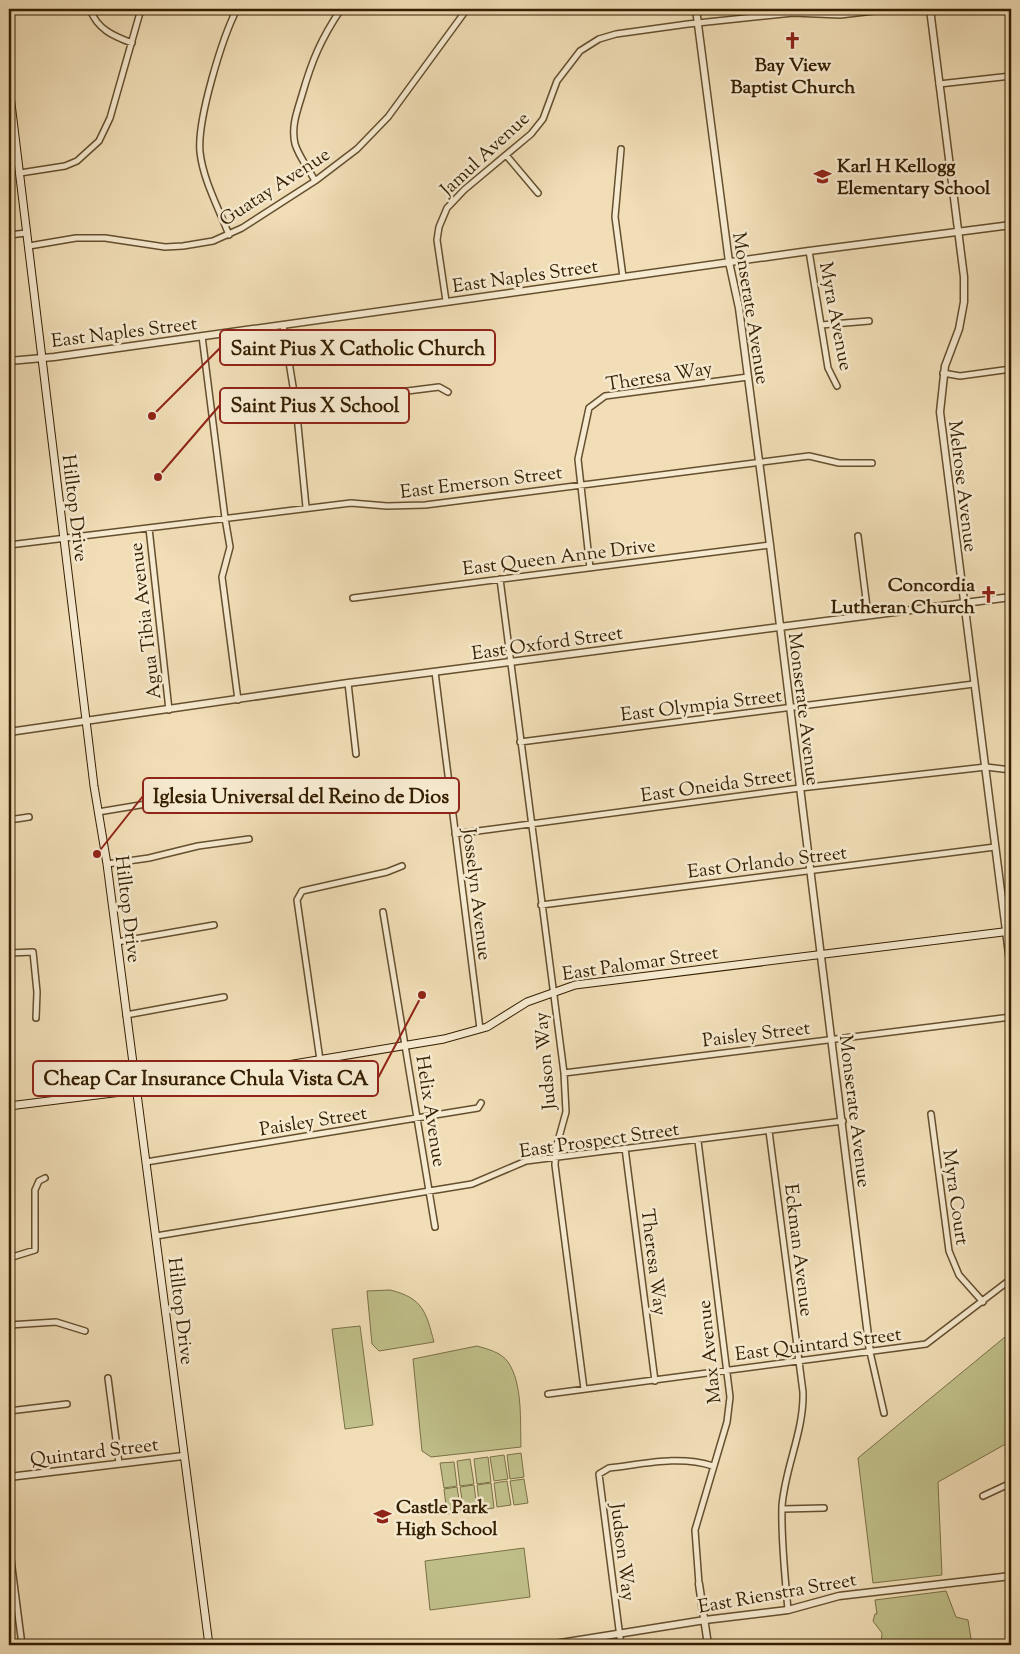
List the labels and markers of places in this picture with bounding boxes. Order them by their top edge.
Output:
church icon: Bay View Baptist Church [783,31,803,51]
place label: Bay View Baptist Church [731,53,856,102]
place label: Karl H Kellogg Elementary School [837,154,991,203]
school or university icon: Karl H Kellogg Elementary School [813,166,833,186]
callout: Saint Pius X Catholic Church [220,330,495,365]
callout: Saint Pius X School [220,388,409,423]
place label: Concordia Lutheran Church [831,573,976,622]
church icon: Concordia Lutheran Church [979,585,999,605]
callout: Iglesia Universal del Reino de Dios [143,778,459,813]
callout: Cheap Car Insurance Chula Vista CA [33,1061,378,1096]
place label: Castle Park High School [396,1495,498,1544]
school or university icon: Castle Park High School [372,1507,392,1527]

